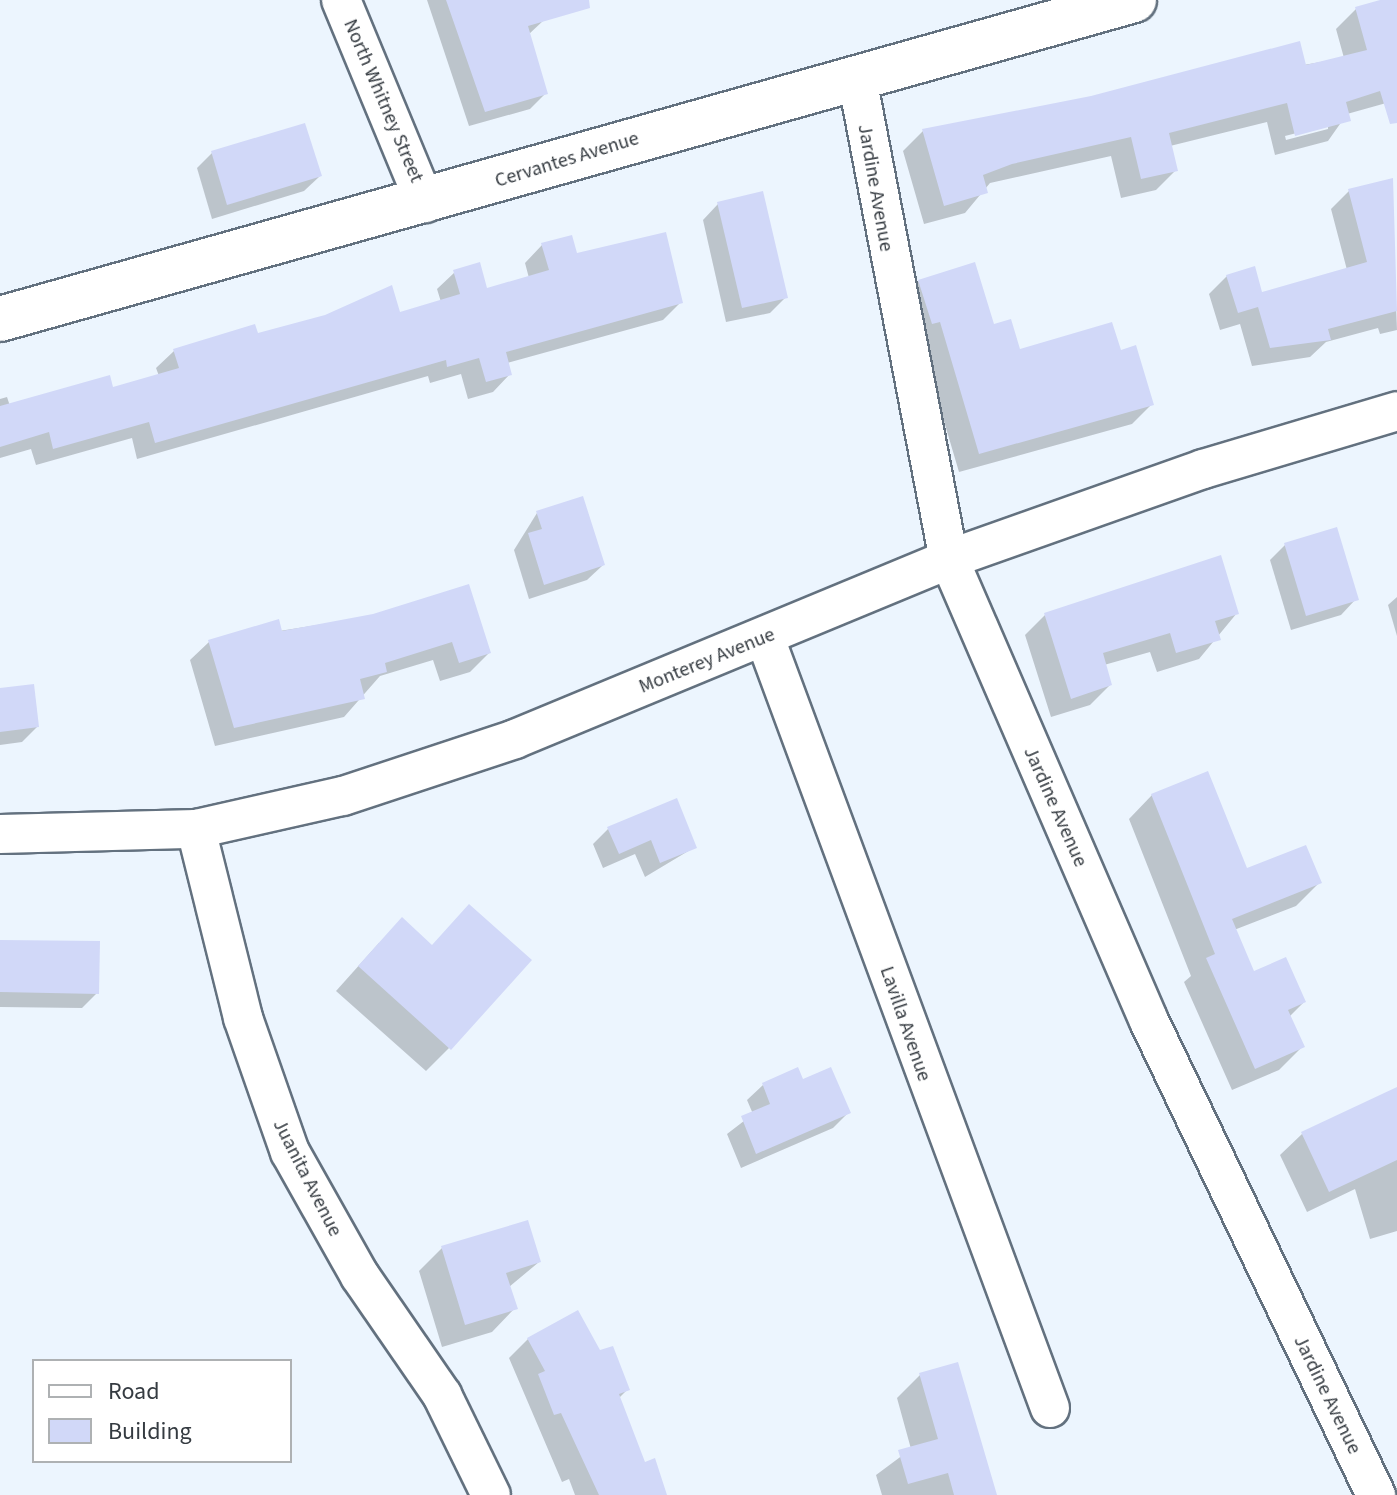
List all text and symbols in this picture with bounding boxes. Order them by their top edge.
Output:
street label: North Whitney Street [338,16,428,186]
street label: Jardine Avenue [852,122,898,254]
street label: Cervantes Avenue [492,127,642,193]
street label: Monterey Avenue [636,623,778,699]
street label: Jardine Avenue [1018,743,1092,871]
street label: Lavilla Avenue [874,963,936,1085]
street label: Juanita Avenue [267,1115,347,1241]
street label: Jardine Avenue [1288,1332,1366,1458]
legend [32,1359,292,1463]
text: Road [108,1374,160,1409]
text: Building [108,1414,192,1449]

